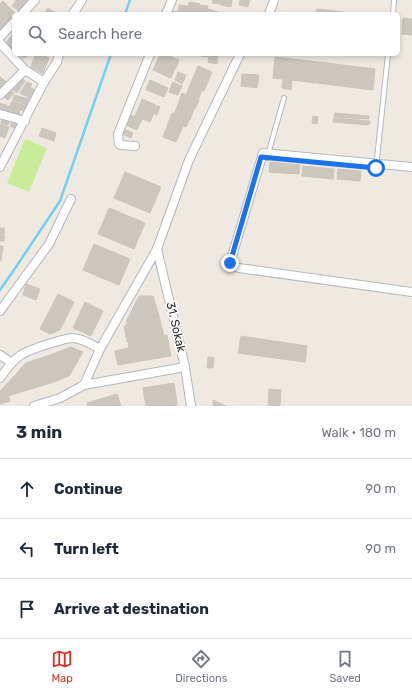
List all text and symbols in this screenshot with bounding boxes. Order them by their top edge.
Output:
search box [12,12,400,56]
icon: search [26,23,48,45]
text: Search here [58,25,142,43]
route start [367,159,385,177]
route end [221,254,239,272]
street label: 31. Sokak [163,300,189,354]
text: 3 min [16,422,62,442]
text: Walk · 180 m [321,425,396,440]
icon: ahead [16,478,38,500]
text: Continue [54,480,123,498]
text: 90 m [365,481,396,496]
icon: left [16,538,38,560]
text: Turn left [54,540,119,558]
text: 90 m [365,541,396,556]
icon: arrive [16,598,38,620]
text: Arrive at destination [54,600,209,618]
tab: Map [51,648,73,685]
tab: Directions [175,648,227,685]
tab: Saved [330,648,361,685]

